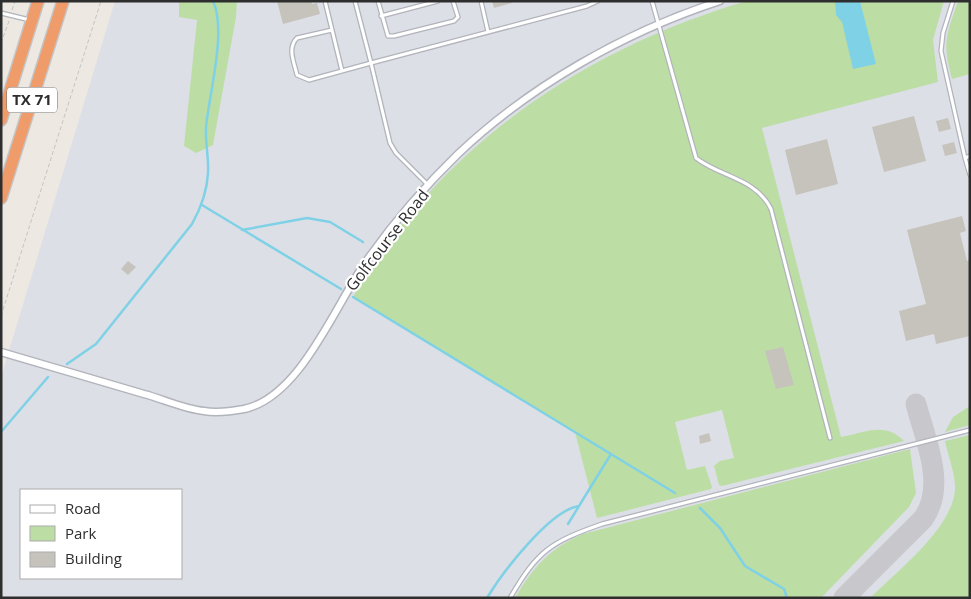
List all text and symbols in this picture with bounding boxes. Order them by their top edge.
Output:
road number: TX 71 [7,88,57,112]
street label: Golfcourse Road [340,185,434,295]
legend [20,489,182,579]
text: Road [65,498,101,518]
text: Park [65,523,96,543]
text: Building [65,548,122,568]

